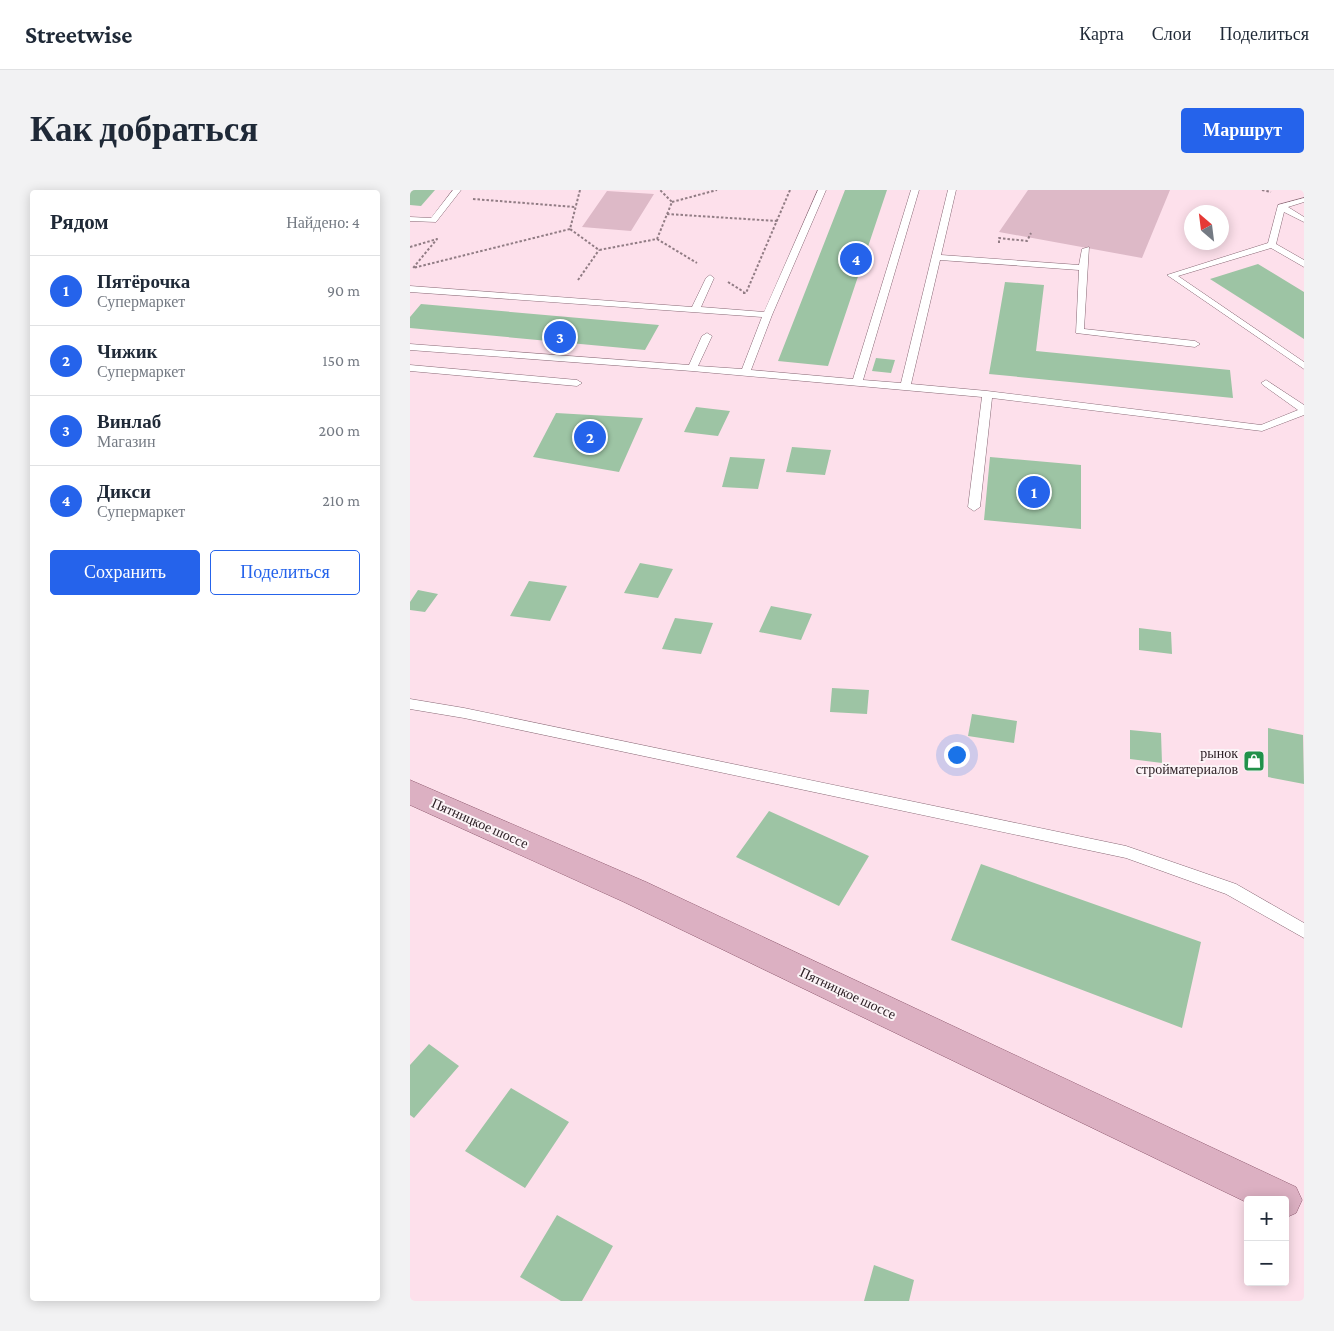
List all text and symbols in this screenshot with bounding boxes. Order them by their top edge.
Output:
text: Streetwise [25,21,132,48]
text: Карта [1079,24,1124,44]
text: Слои [1152,24,1191,44]
text: Поделиться [1219,24,1309,44]
button: Маршрут [1181,108,1304,153]
text: Как добраться [30,110,258,149]
north arrow [1184,205,1229,250]
text: Рядом [50,210,109,234]
text: Найдено: 4 [286,214,360,231]
pin: 4 [840,240,872,278]
text: Пятёрочка [97,271,190,292]
text: 1 [63,282,69,299]
text: 90 m [327,282,360,299]
text: Супермаркет [97,293,185,310]
pin: 3 [544,318,576,356]
text: Чижик [97,341,158,362]
text: 2 [62,352,70,369]
text: 150 m [322,352,360,369]
text: Супермаркет [97,363,185,380]
text: Винлаб [97,411,161,432]
pin: 2 [574,418,606,456]
text: 3 [62,422,70,439]
text: 200 m [318,422,360,439]
text: Магазин [97,433,155,450]
pin: 1 [1018,473,1050,511]
text: Дикси [97,481,151,502]
text: 4 [62,492,70,509]
text: 210 m [322,492,360,509]
text: Супермаркет [97,503,185,520]
button: Сохранить [50,550,200,595]
button: Поделиться [210,550,360,595]
your location [944,742,970,768]
place label: рынок стройматериалов [1136,745,1238,777]
shop icon: рынок стройматериалов [1242,749,1266,773]
street label: Пятницкое шоссе [429,795,531,851]
street label: Пятницкое шоссе [797,964,899,1022]
map controls [1244,1196,1289,1286]
button: + [1244,1196,1289,1241]
button: − [1244,1241,1289,1286]

